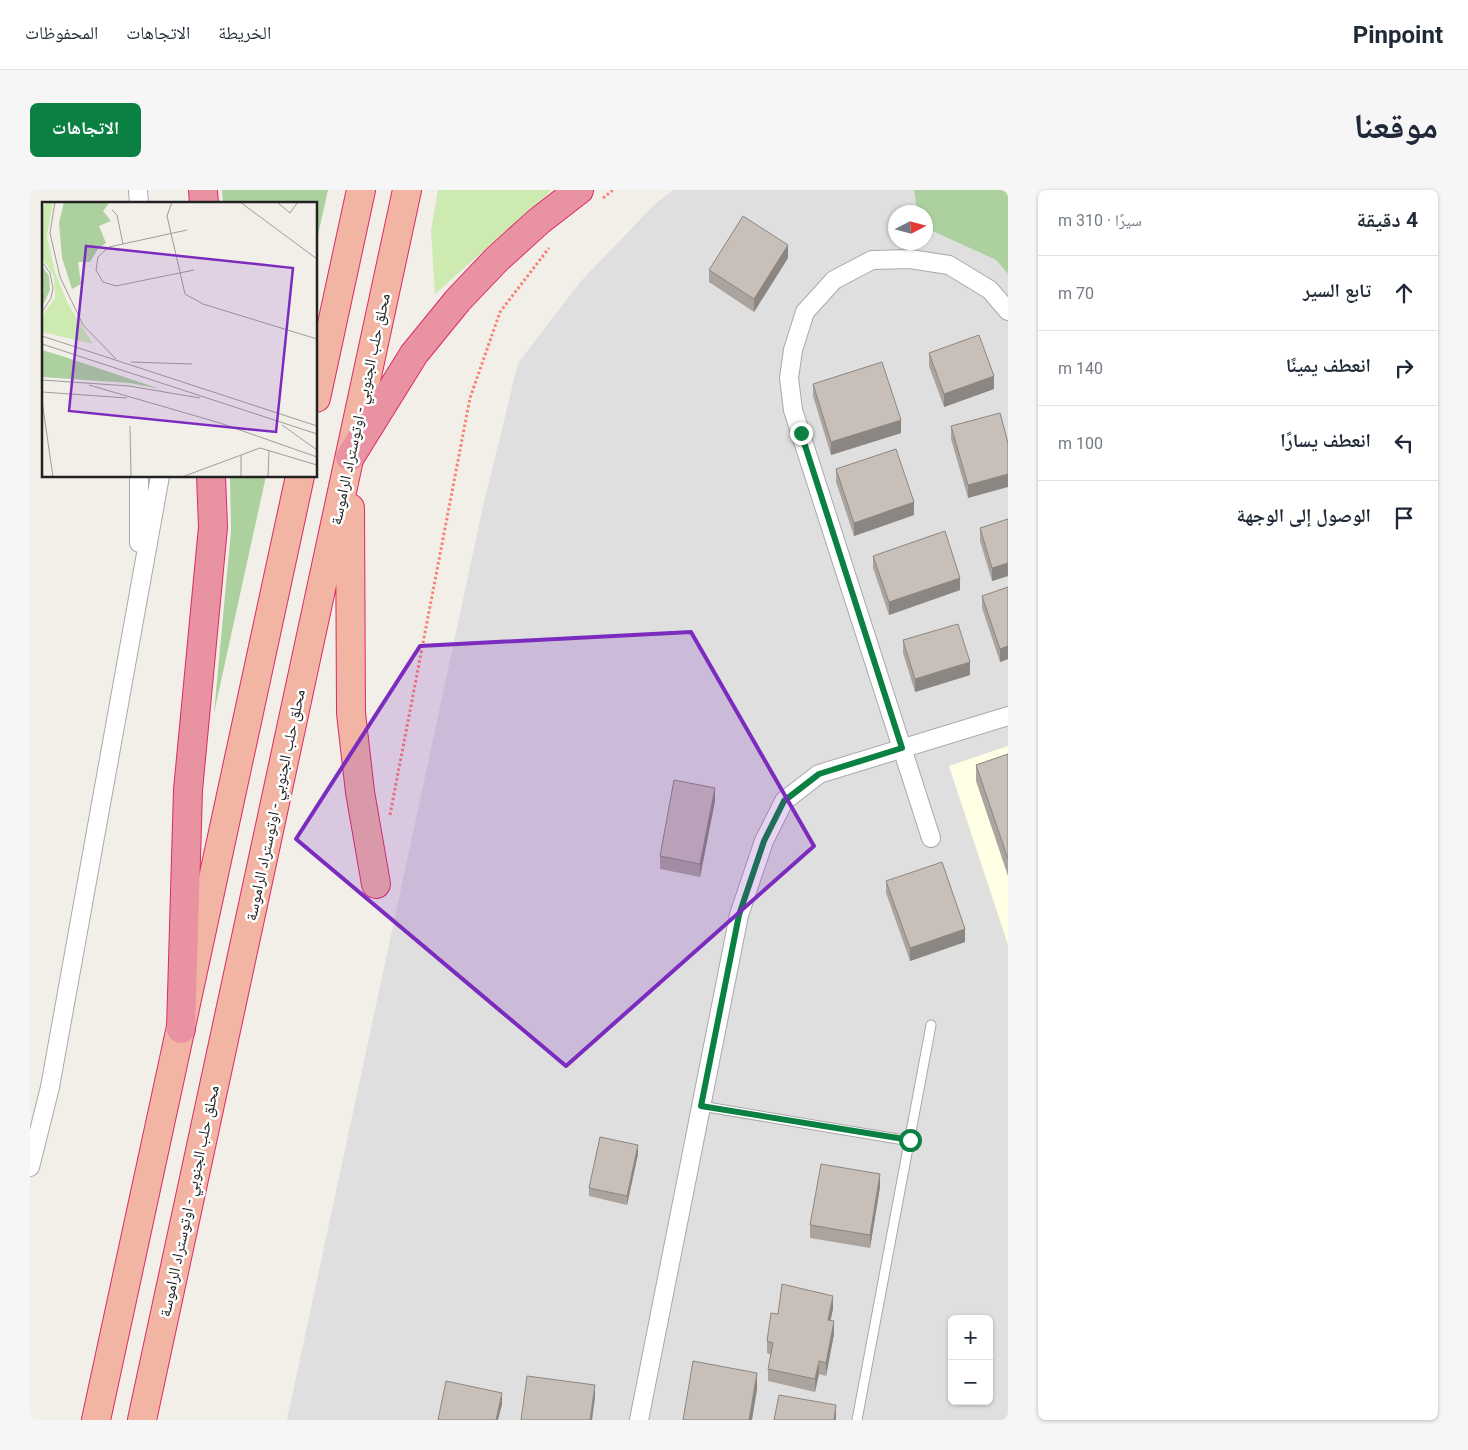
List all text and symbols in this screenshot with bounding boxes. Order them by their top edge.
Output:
text: Pinpoint [1353,21,1443,49]
text: المحفوظات [25,22,98,43]
text: الاتجاهات [126,22,190,43]
text: الخريطة [218,22,271,43]
button: الاتجاهات [30,103,141,157]
text: موقعنا [1353,106,1438,147]
inset map [42,202,318,478]
north arrow [888,205,933,250]
text: 4 دقيقة [1357,208,1418,232]
text: سيرًا · 310 m [1058,211,1142,230]
text: تابع السير [1303,279,1371,302]
icon: ahead [1390,279,1418,307]
text: 70 m [1058,284,1094,303]
street label: محلق حلب الجنوبي - اوتوستراد الراموسة [326,291,397,527]
text: انعطف يمينًا [1286,354,1371,377]
icon: right [1390,354,1418,382]
text: 140 m [1058,359,1103,378]
route end [790,422,813,445]
text: انعطف يسارًا [1280,429,1371,452]
icon: left [1390,429,1418,457]
text: 100 m [1058,434,1103,453]
text: الوصول إلى الوجهة [1237,504,1371,527]
icon: arrive [1390,504,1418,532]
street label: محلق حلب الجنوبي - اوتوستراد الراموسة [241,687,312,923]
street label: محلق حلب الجنوبي - اوتوستراد الراموسة [155,1083,226,1319]
route start [899,1129,922,1152]
map controls [948,1315,993,1405]
button: + [948,1315,993,1360]
button: − [948,1360,993,1405]

